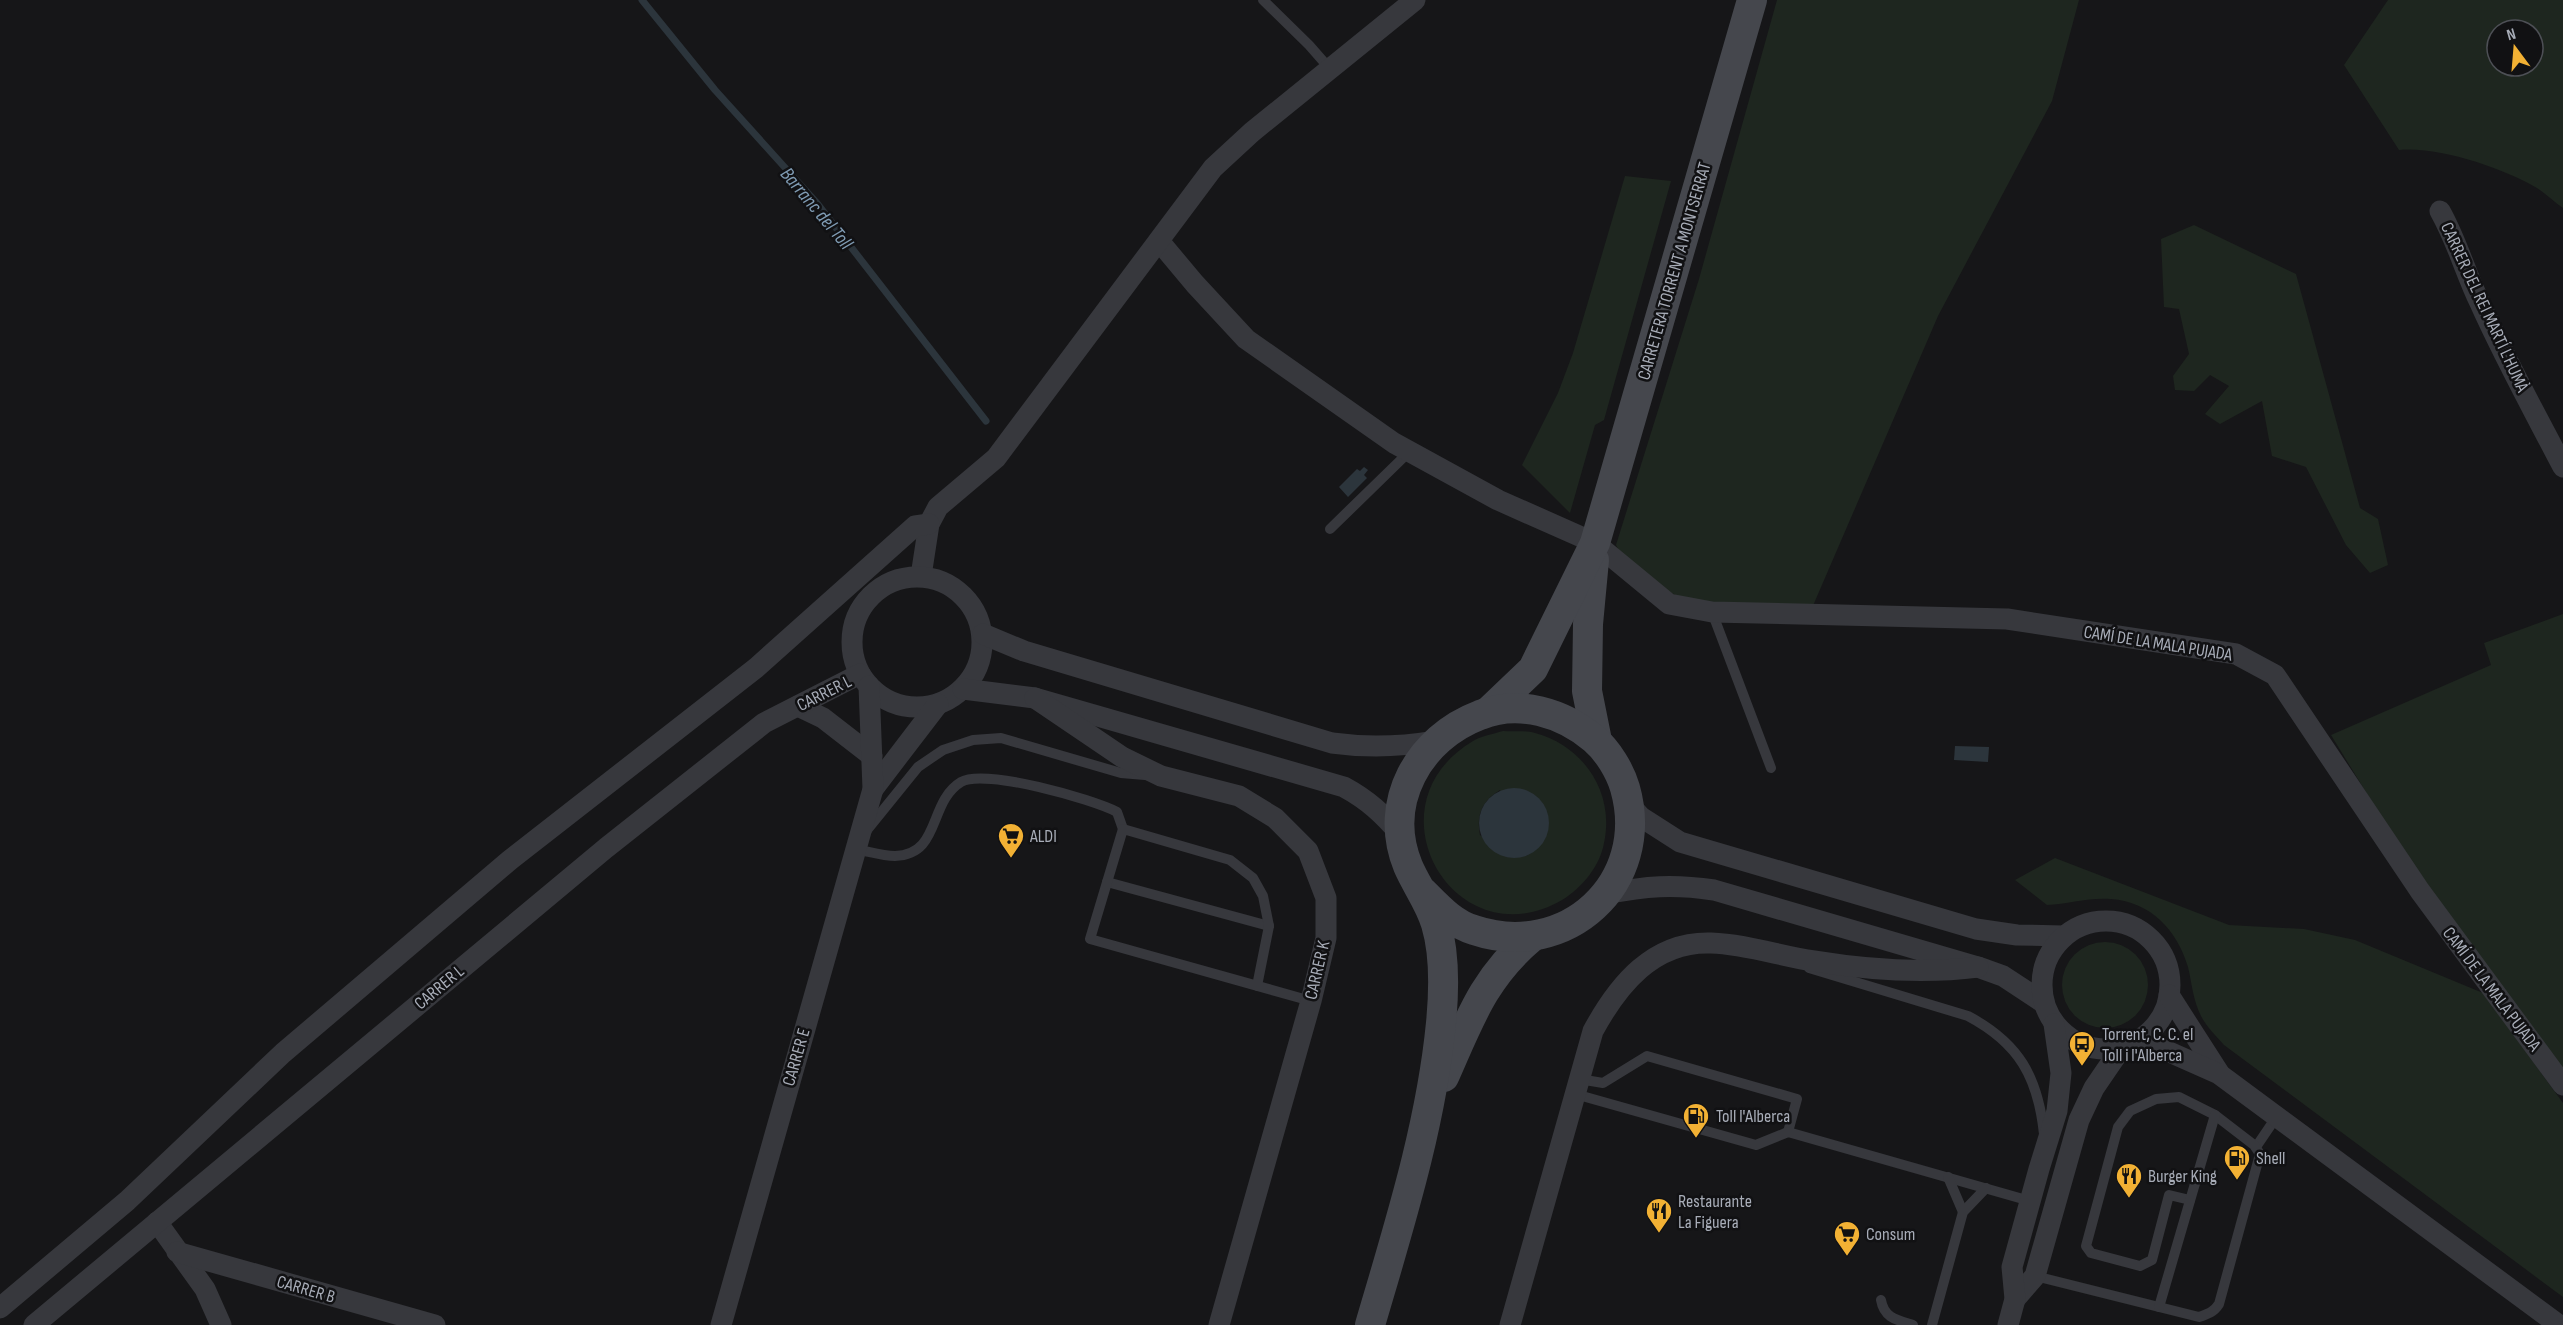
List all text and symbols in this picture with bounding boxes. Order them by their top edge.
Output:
north arrow [2485,18,2545,78]
text: N [2505,25,2518,45]
street label: CARRETERA TORRENT A MONTSERRAT [1633,160,1716,382]
water label: Barranc del Toll [775,163,858,256]
street label: CARRER DEL REI MARTÍ L'HUMÀ [2436,219,2533,396]
street label: CAMÍ DE LA MALA PUJADA [2082,621,2234,666]
street label: CARRER L [793,671,855,716]
supermarket icon: ALDI [996,821,1026,859]
place label: ALDI [1029,826,1057,847]
street label: CAMÍ DE LA MALA PUJADA [2438,923,2545,1056]
street label: CARRER K [1301,938,1335,1002]
street label: CARRER L [410,960,469,1014]
place label: Torrent, C. C. el Toll i l'Alberca [2102,1024,2193,1066]
street label: CARRER E [778,1026,815,1088]
bus stop icon: Torrent, C. C. el Toll i l'Alberca [2067,1029,2097,1067]
fuel station icon: Toll l'Alberca [1681,1101,1711,1139]
place label: Toll l'Alberca [1716,1106,1790,1127]
fuel station icon: Shell [2222,1143,2252,1181]
place label: Shell [2256,1148,2285,1169]
restaurant icon: Burger King [2114,1161,2144,1199]
place label: Burger King [2148,1166,2217,1187]
place label: Restaurante La Figuera [1678,1191,1752,1233]
restaurant icon: Restaurante La Figuera [1644,1196,1674,1234]
supermarket icon: Consum [1832,1219,1862,1257]
place label: Consum [1866,1224,1915,1245]
street label: CARRER B [274,1271,337,1308]

